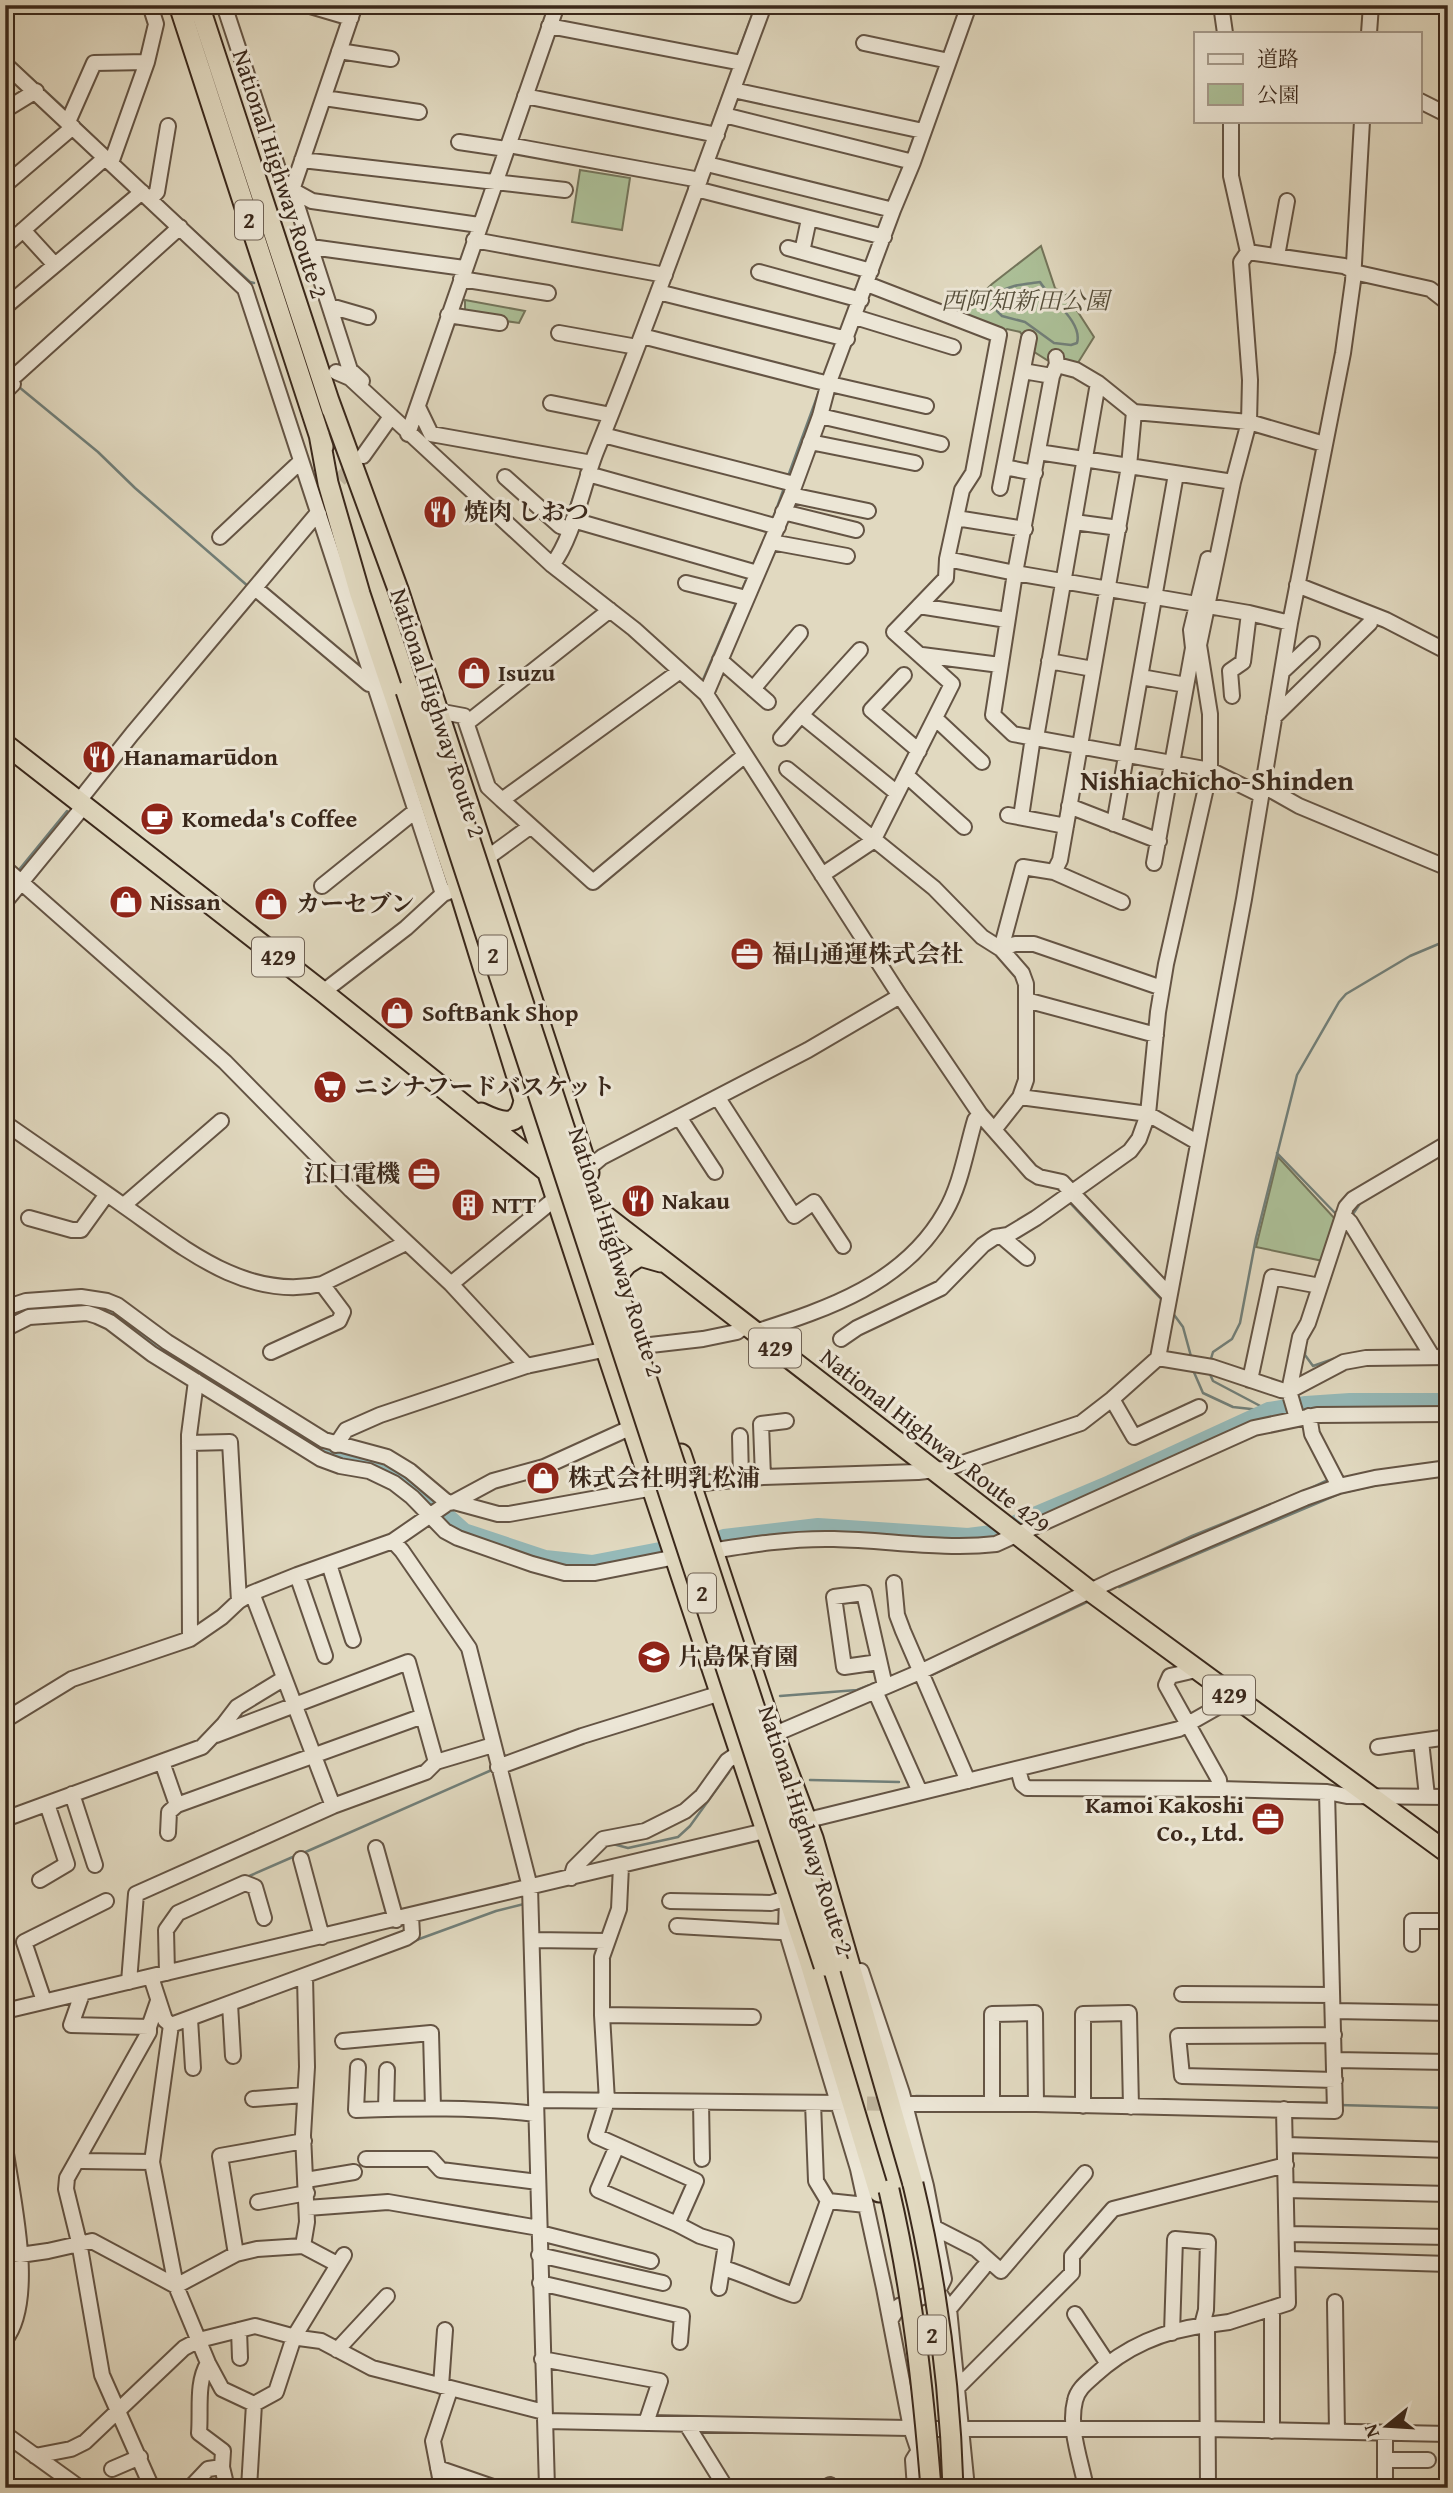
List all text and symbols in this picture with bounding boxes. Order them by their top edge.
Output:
legend [1194,32,1422,122]
text: 道路 [1257,43,1299,74]
street label: National Highway Route 2 [226,46,334,302]
text: 公園 [1257,79,1299,110]
road number: 2 [235,200,263,240]
park label: 西阿知新田公園 [941,283,1113,318]
restaurant icon: 焼肉 しおつ [421,493,459,531]
place label: 焼肉 しおつ [464,494,589,529]
street label: National Highway Route 2 [382,584,495,842]
shop icon: Isuzu [455,654,493,692]
place label: Isuzu [498,655,556,690]
restaurant icon: Hanamarūdon [80,738,118,776]
place label: Hanamarūdon [124,739,278,774]
district label: Nishiachicho-Shinden [1080,759,1354,800]
cafe icon: Komeda's Coffee [138,800,176,838]
place label: Komeda's Coffee [182,801,358,836]
shop icon: Nissan [107,883,145,921]
place label: Nissan [150,884,221,919]
shop icon: カーセブン [252,885,290,923]
place label: カーセブン [296,886,415,921]
office icon: 福山通運株式会社 [728,935,766,973]
road number: 2 [479,936,507,974]
place label: 福山通運株式会社 [772,936,964,971]
road number: 429 [252,938,304,976]
shop icon: SoftBank Shop [378,994,416,1032]
place label: SoftBank Shop [422,995,578,1030]
supermarket icon: ニシナフードバスケット [311,1068,349,1106]
place label: ニシナフードバスケット [354,1069,616,1104]
street label: National Highway Route 2 [560,1123,673,1381]
office icon: 江口電機 [405,1155,443,1193]
place label: 江口電機 [304,1156,400,1191]
restaurant icon: Nakau [619,1182,657,1220]
place label: Nakau [662,1183,730,1218]
building icon: NTT [449,1186,487,1224]
place label: NTT [492,1187,536,1222]
road number: 429 [749,1329,801,1368]
street label: National Highway Route 429 [813,1340,1058,1542]
shop icon: 株式会社明乳松浦 [524,1459,562,1497]
place label: 株式会社明乳松浦 [568,1460,760,1495]
road number: 2 [688,1574,716,1612]
school or university icon: 片島保育園 [635,1638,673,1676]
place label: 片島保育園 [678,1639,798,1674]
road number: 429 [1203,1676,1255,1714]
street label: National Highway Route 2 [750,1701,863,1959]
place label: Kamoi Kakoshi Co., Ltd. [1085,1787,1244,1850]
office icon: Kamoi Kakoshi Co., Ltd. [1249,1800,1287,1838]
road number: 2 [918,2316,946,2354]
north arrow [1352,2392,1422,2462]
text: N [1355,2421,1386,2442]

